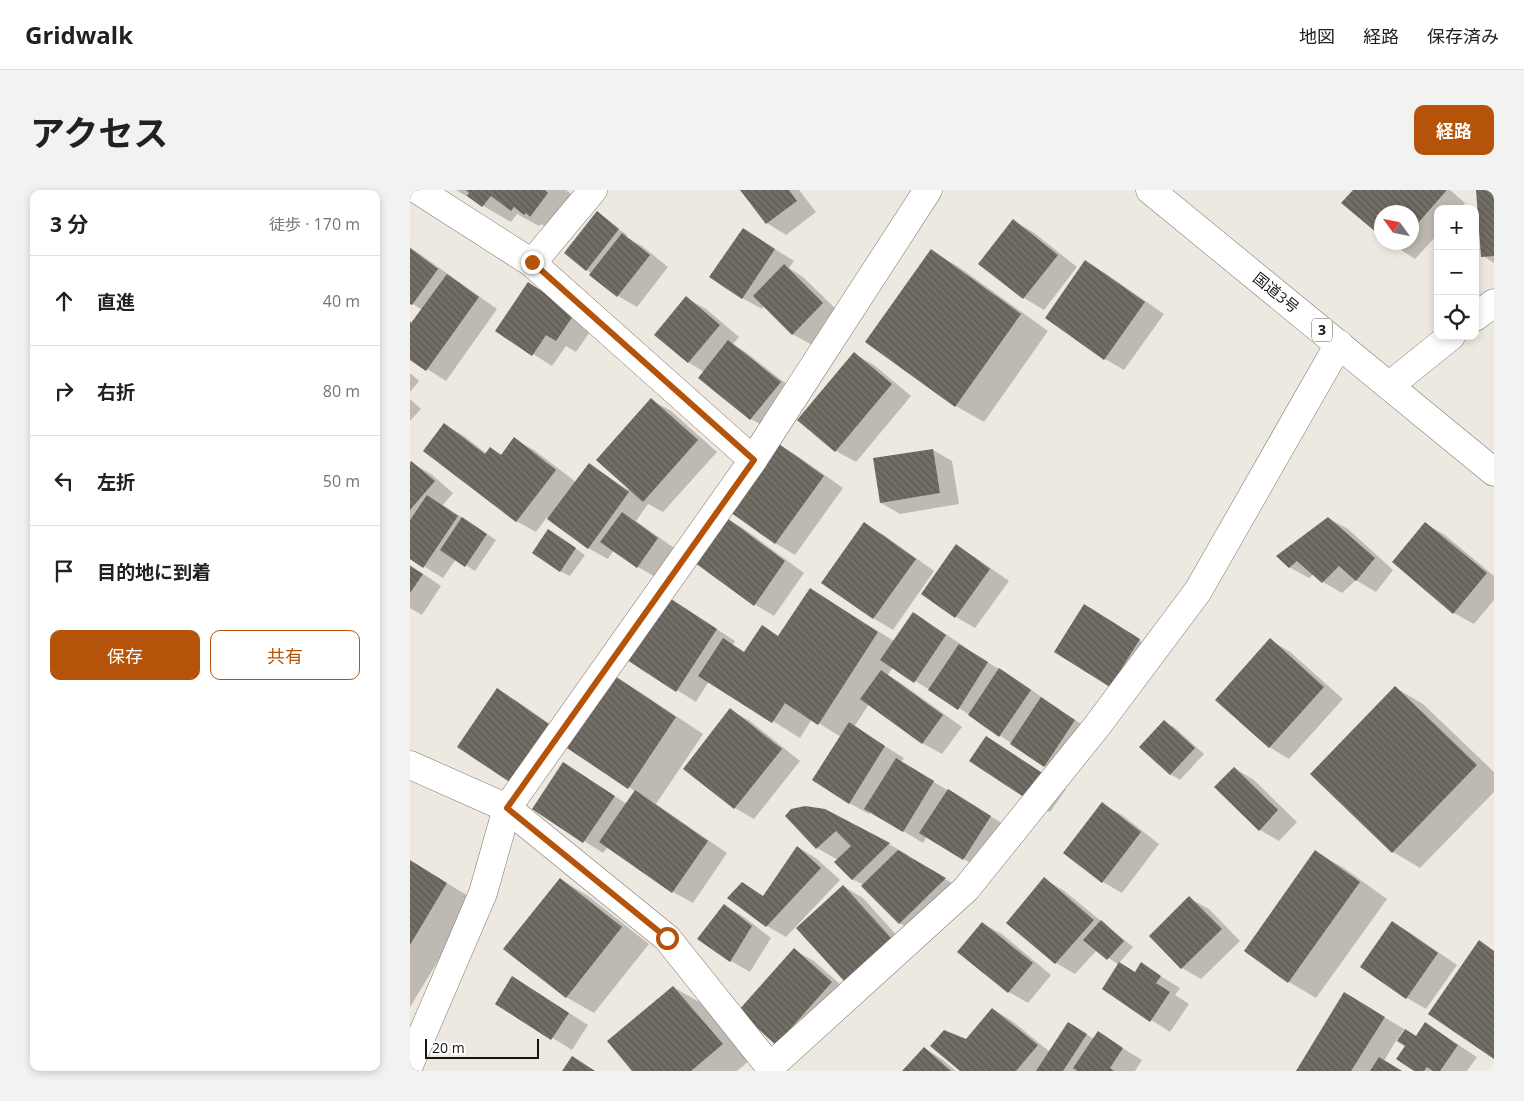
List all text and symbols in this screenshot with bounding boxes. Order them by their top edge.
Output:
text: Gridwalk [25,18,133,51]
text: 地図 [1299,24,1335,48]
text: 経路 [1363,24,1399,48]
text: 保存済み [1427,24,1499,48]
button: 経路 [1414,105,1494,155]
text: アクセス [30,109,168,156]
north arrow [1374,205,1419,250]
map controls [1434,205,1479,340]
button: + [1434,205,1479,250]
text: 3 分 [50,210,88,238]
text: 徒歩 · 170 m [269,213,360,235]
button: − [1434,250,1479,295]
route end [521,251,544,274]
street label: 国道3号 [1250,268,1304,317]
icon: ahead [50,287,78,315]
text: 直進 [97,289,135,315]
text: 40 m [323,290,360,312]
button: locate [1434,295,1479,340]
road number: 3 [1312,318,1332,342]
icon: right [50,377,78,405]
text: 右折 [97,379,135,405]
text: 80 m [323,380,360,402]
icon: left [50,467,78,495]
text: 左折 [97,469,135,495]
text: 50 m [323,470,360,492]
icon: arrive [50,557,78,585]
text: 目的地に到着 [97,559,211,585]
button: 保存 [50,630,200,680]
button: 共有 [210,630,360,680]
route start [656,927,679,950]
scale bar [425,1036,539,1059]
text: 20 m [432,1038,465,1057]

